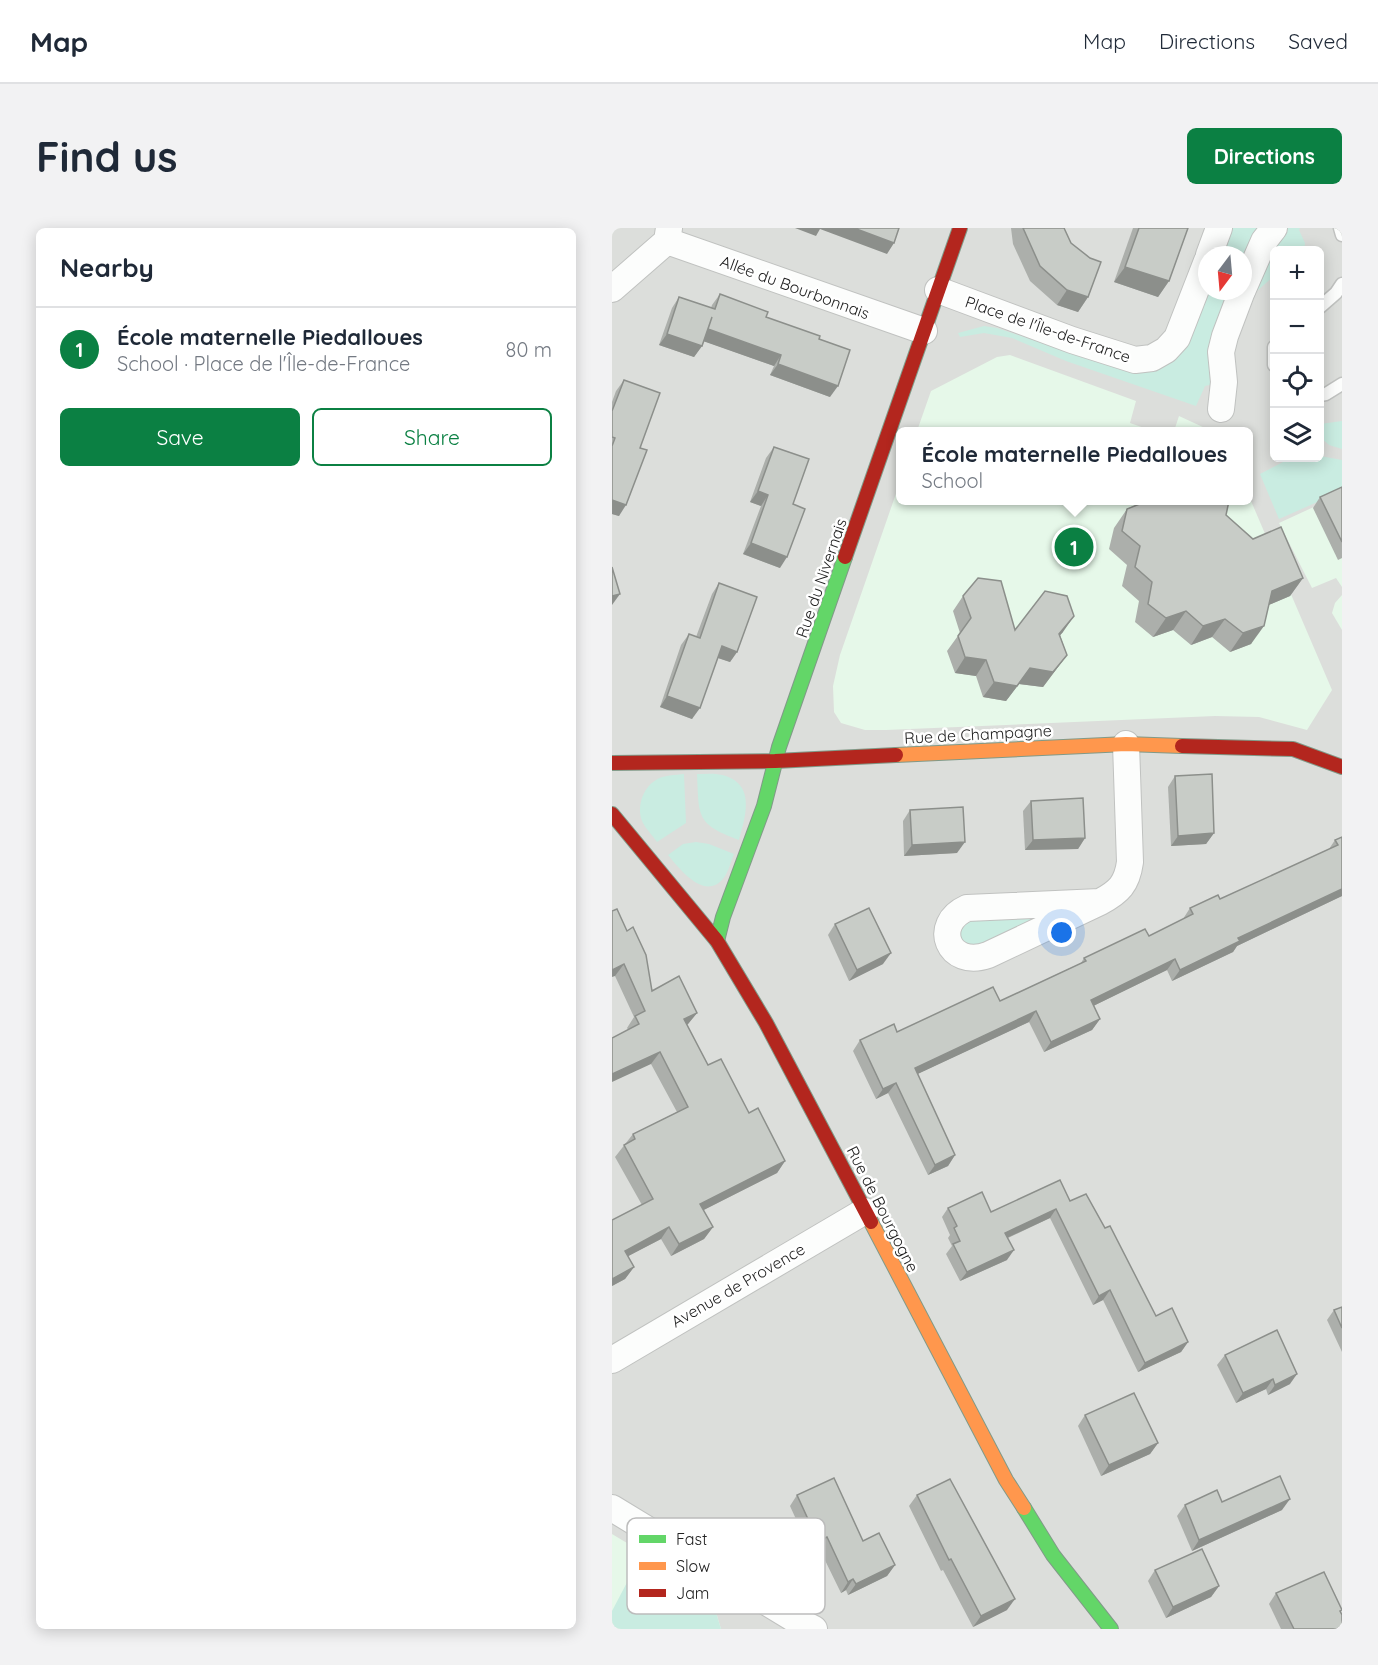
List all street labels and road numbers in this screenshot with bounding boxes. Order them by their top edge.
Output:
street label: Allée du Bourbonnais [718,251,872,323]
street label: Place de l'Île-de-France [963,291,1133,367]
street label: Rue du Nivernais [791,516,851,640]
street label: Rue de Champagne [904,720,1052,748]
street label: Rue de Bourgogne [843,1143,923,1275]
street label: Avenue de Provence [668,1239,808,1331]

